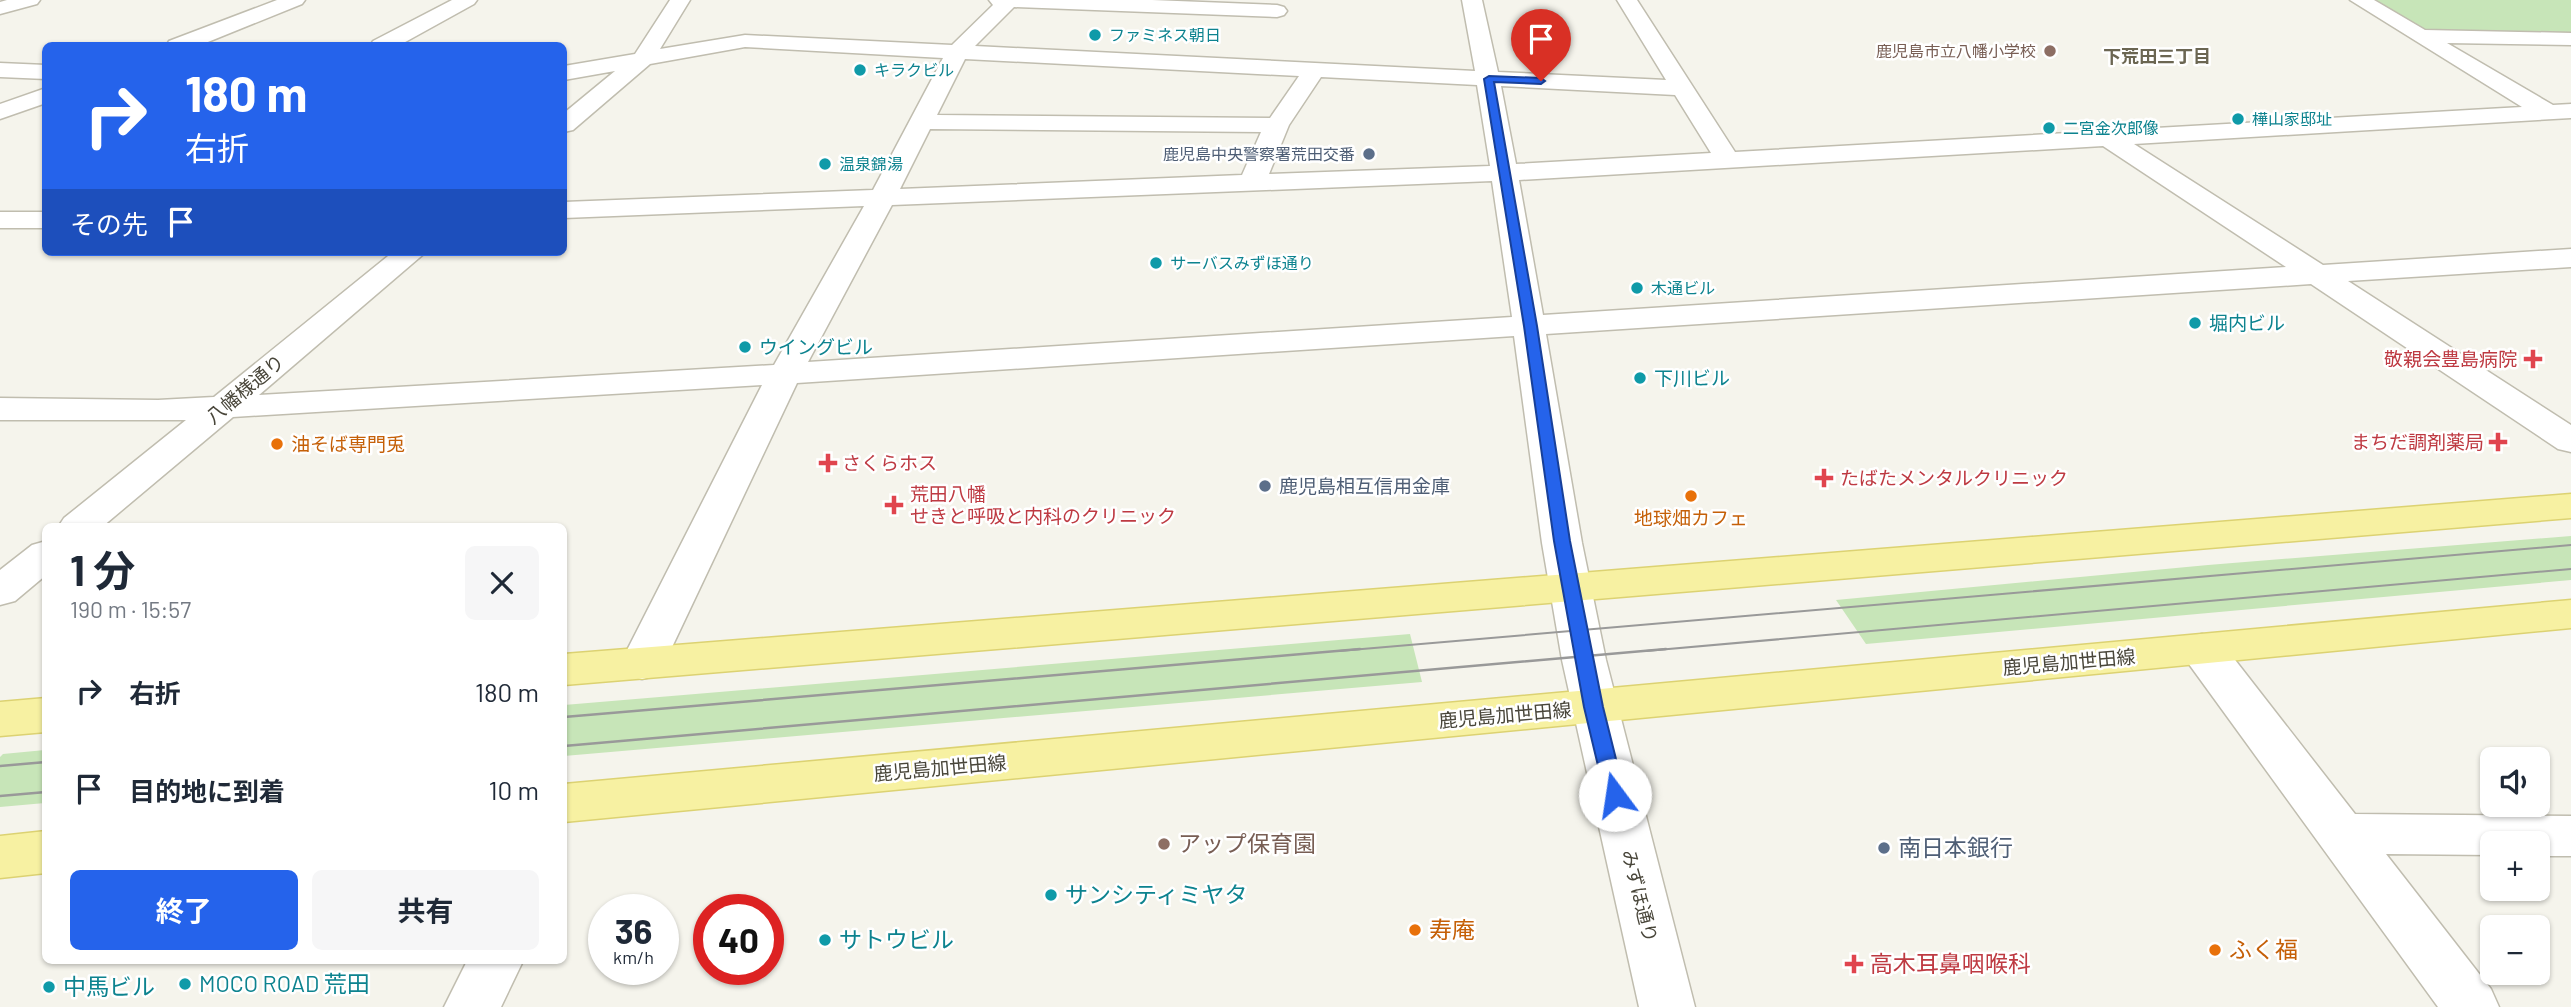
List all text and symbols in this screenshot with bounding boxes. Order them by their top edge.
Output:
pin [1511,9,1571,81]
icon: arrive [1522,20,1560,58]
place label: ファミネス朝日 [1109,25,1221,44]
marker: ファミネス朝日 [1087,27,1103,43]
place label: 鹿児島市立八幡小学校 [1876,41,2036,60]
marker: 鹿児島市立八幡小学校 [2042,43,2058,59]
district label: 下荒田三丁目 [2103,45,2211,67]
place label: キラクビル [874,60,954,79]
marker: キラクビル [852,62,868,78]
text: 180 m [185,63,308,122]
icon: right [70,70,161,161]
place label: 樺山家邸址 [2252,109,2332,128]
marker: 樺山家邸址 [2230,111,2246,127]
place label: 二宮金次郎像 [2063,118,2159,137]
marker: 二宮金次郎像 [2041,120,2057,136]
text: 右折 [185,128,249,166]
place label: 鹿児島中央警察署荒田交番 [1163,144,1355,163]
marker: 鹿児島中央警察署荒田交番 [1361,146,1377,162]
place label: 温泉錦湯 [839,154,903,173]
marker: 温泉錦湯 [817,156,833,172]
icon: arrive [162,203,200,241]
text: その先 [70,208,148,239]
place label: サーバスみずほ通り [1170,253,1314,272]
marker: サーバスみずほ通り [1148,255,1164,271]
place label: 木通ビル [1651,278,1715,297]
marker: 木通ビル [1629,280,1645,296]
place label: 堀内ビル [2209,311,2285,334]
marker: 堀内ビル [2187,315,2203,331]
place label: ウイングビル [759,335,873,358]
marker: ウイングビル [737,339,753,355]
place label: 敬親会豊島病院 [2384,347,2517,370]
street label: 八幡様通り [201,349,288,428]
marker: 敬親会豊島病院 [2523,349,2543,369]
place label: 下川ビル [1654,366,1730,389]
marker: 下川ビル [1632,370,1648,386]
place label: まちだ調剤薬局 [2351,430,2484,453]
place label: 油そば専門兎 [291,432,405,455]
marker: まちだ調剤薬局 [2490,434,2506,450]
marker: 油そば専門兎 [269,436,285,452]
place label: さくらホス [842,451,937,474]
marker: さくらホス [820,455,836,471]
place label: たばたメンタルクリニック [1840,466,2068,489]
marker: たばたメンタルクリニック [1814,468,1834,488]
place label: 鹿児島相互信用金庫 [1279,474,1450,497]
marker: 鹿児島相互信用金庫 [1257,478,1273,494]
place label: 荒田八幡 せきと呼吸と内科のクリニック [910,482,1176,527]
marker: 地球畑カフェ [1683,488,1699,504]
marker: 荒田八幡 せきと呼吸と内科のクリニック [884,495,904,515]
place label: 地球畑カフェ [1634,506,1748,529]
text: 1 分 [70,544,135,594]
button: close [465,546,539,620]
text: 190 m · 15:57 [70,595,191,623]
street label: 鹿児島加世田線 [2002,644,2136,679]
icon: right [70,672,108,710]
text: 180 m [475,676,539,707]
text: 右折 [129,677,181,708]
street label: 鹿児島加世田線 [1438,697,1572,732]
map controls [2480,747,2550,985]
button: sound [2480,747,2550,817]
street label: 鹿児島加世田線 [873,750,1007,785]
position arrow [1578,758,1652,832]
icon: arrive [70,770,108,808]
text: 10 m [489,774,539,805]
text: 目的地に到着 [129,775,285,806]
place label: アップ保育園 [1178,829,1316,857]
button: + [2480,831,2550,901]
place label: 南日本銀行 [1898,833,2013,861]
marker: アップ保育園 [1156,836,1172,852]
marker: 南日本銀行 [1876,840,1892,856]
street label: みずほ通り [1618,847,1663,945]
button: 終了 [70,870,298,950]
button: 共有 [312,870,539,950]
place label: サンシティミヤタ [1065,880,1248,908]
marker: サンシティミヤタ [1043,887,1059,903]
speed limit sign: 40 [693,894,784,985]
text: 36 [615,909,652,951]
place label: 寿庵 [1429,915,1475,943]
button: − [2480,915,2550,985]
marker: 寿庵 [1407,922,1423,938]
place label: サトウビル [839,925,954,953]
marker: サトウビル [817,932,833,948]
place label: ふく福 [2229,935,2298,963]
marker: ふく福 [2207,942,2223,958]
text: km/h [613,946,654,968]
place label: 高木耳鼻咽喉科 [1870,949,2031,977]
marker: 高木耳鼻咽喉科 [1844,954,1864,974]
place label: MOCO ROAD 荒田 [199,969,370,997]
place label: 中馬ビル [63,972,155,1000]
marker: MOCO ROAD 荒田 [177,976,193,992]
marker: 中馬ビル [41,979,57,995]

